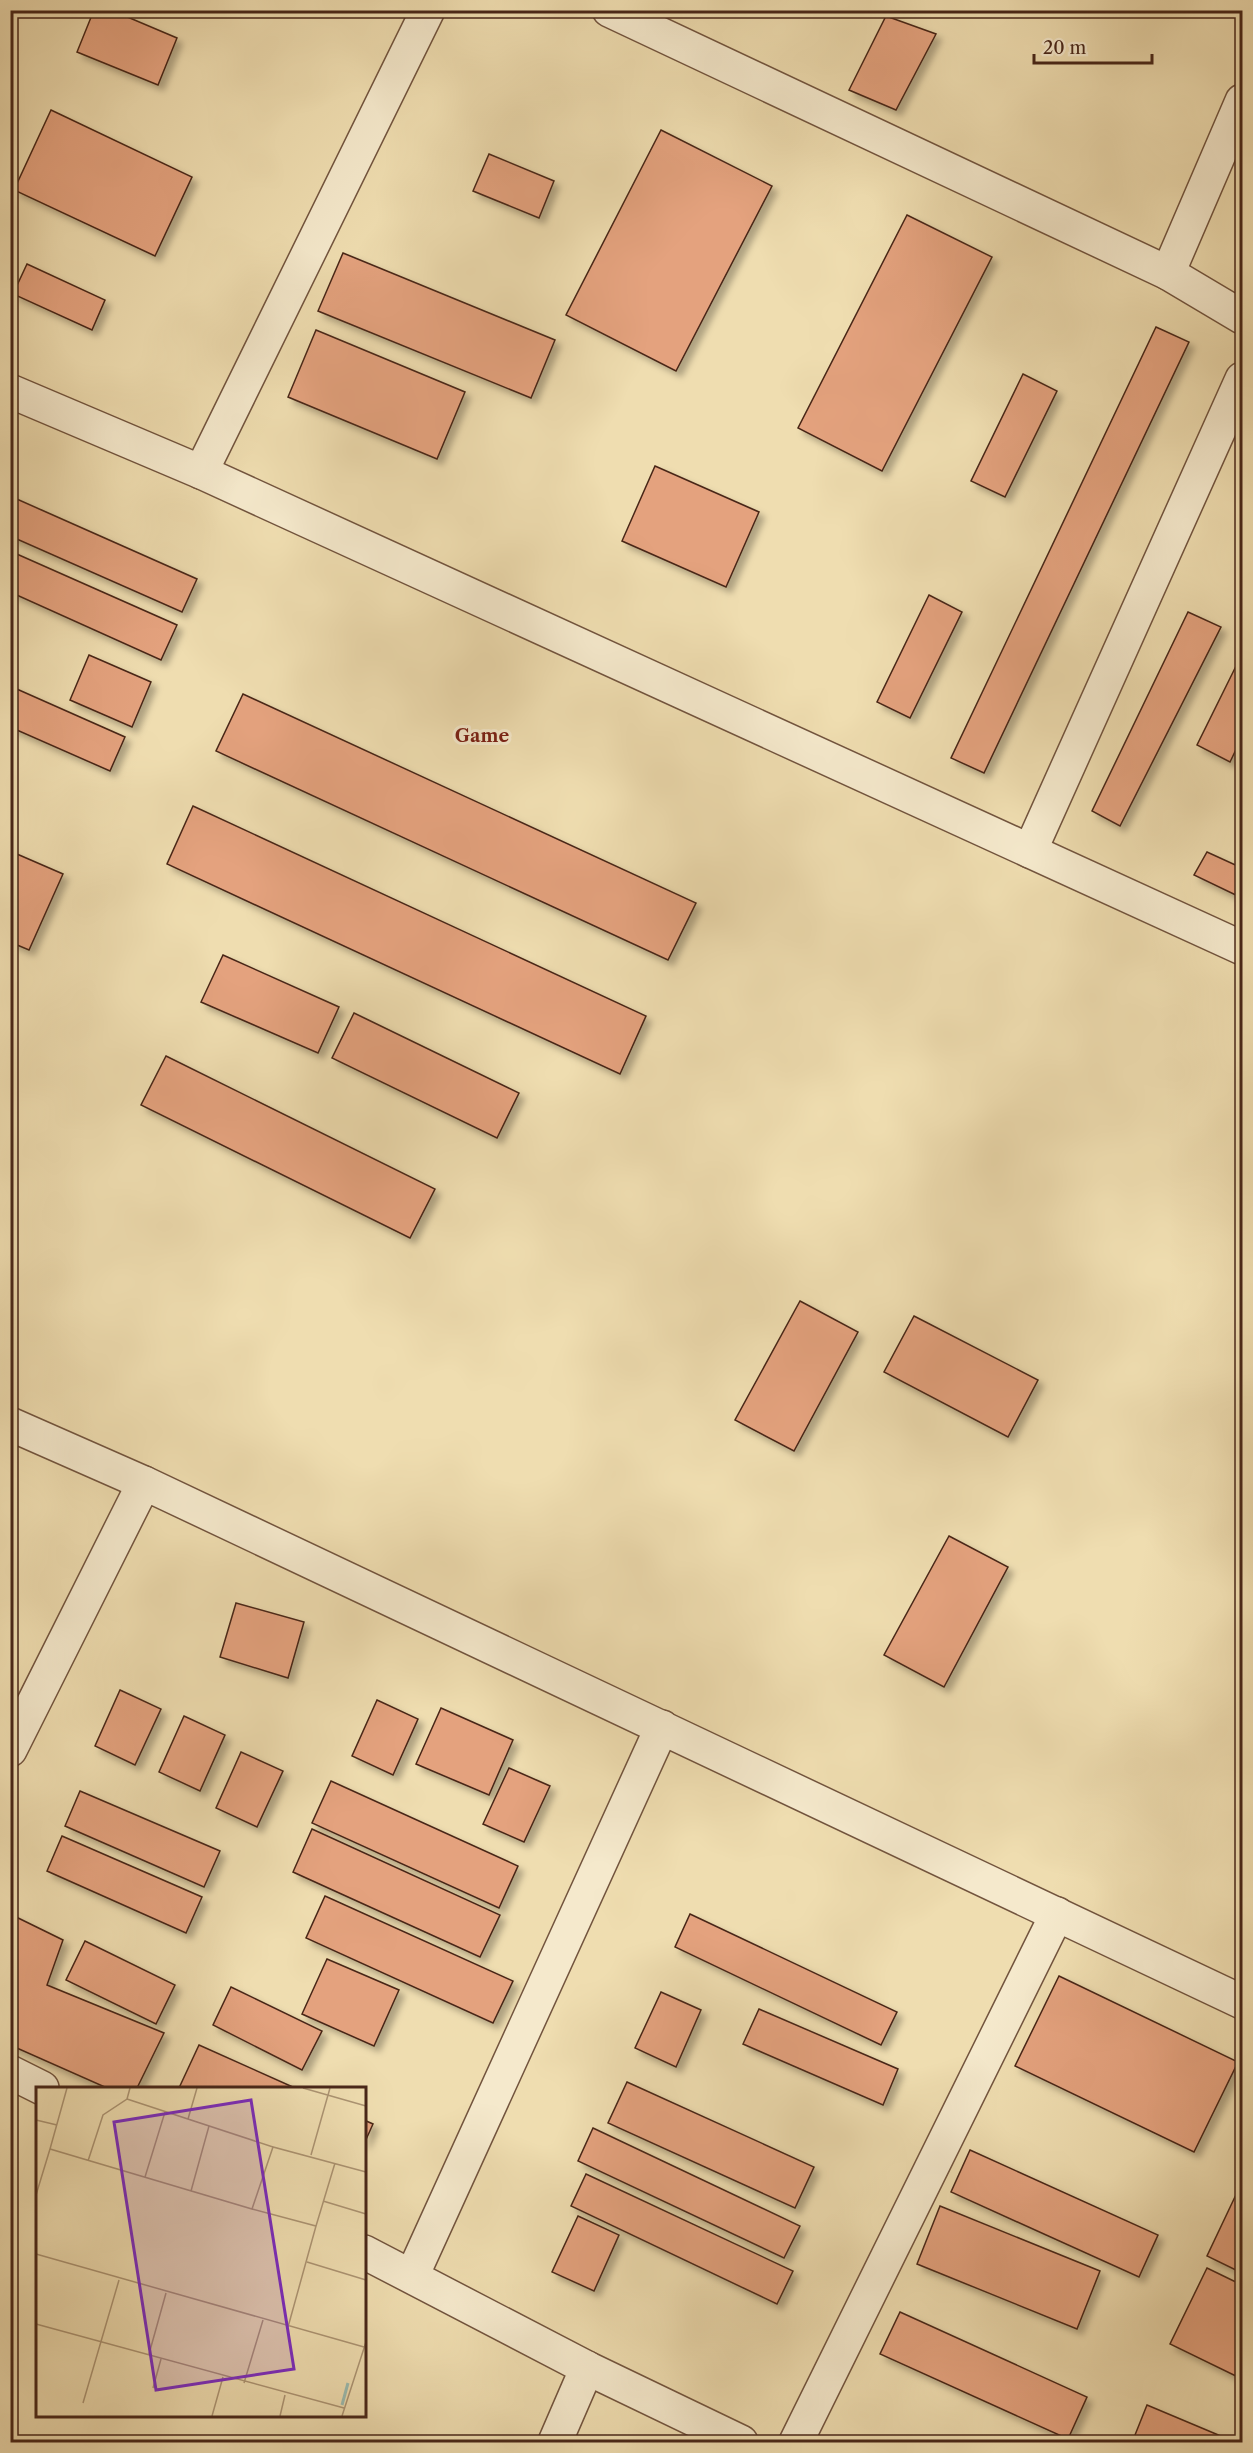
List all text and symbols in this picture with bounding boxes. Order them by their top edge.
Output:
scale bar [1034,27,1152,65]
text: 20 m [1043,37,1087,59]
district label: Game [455,725,509,747]
inset map [36,2087,366,2417]

